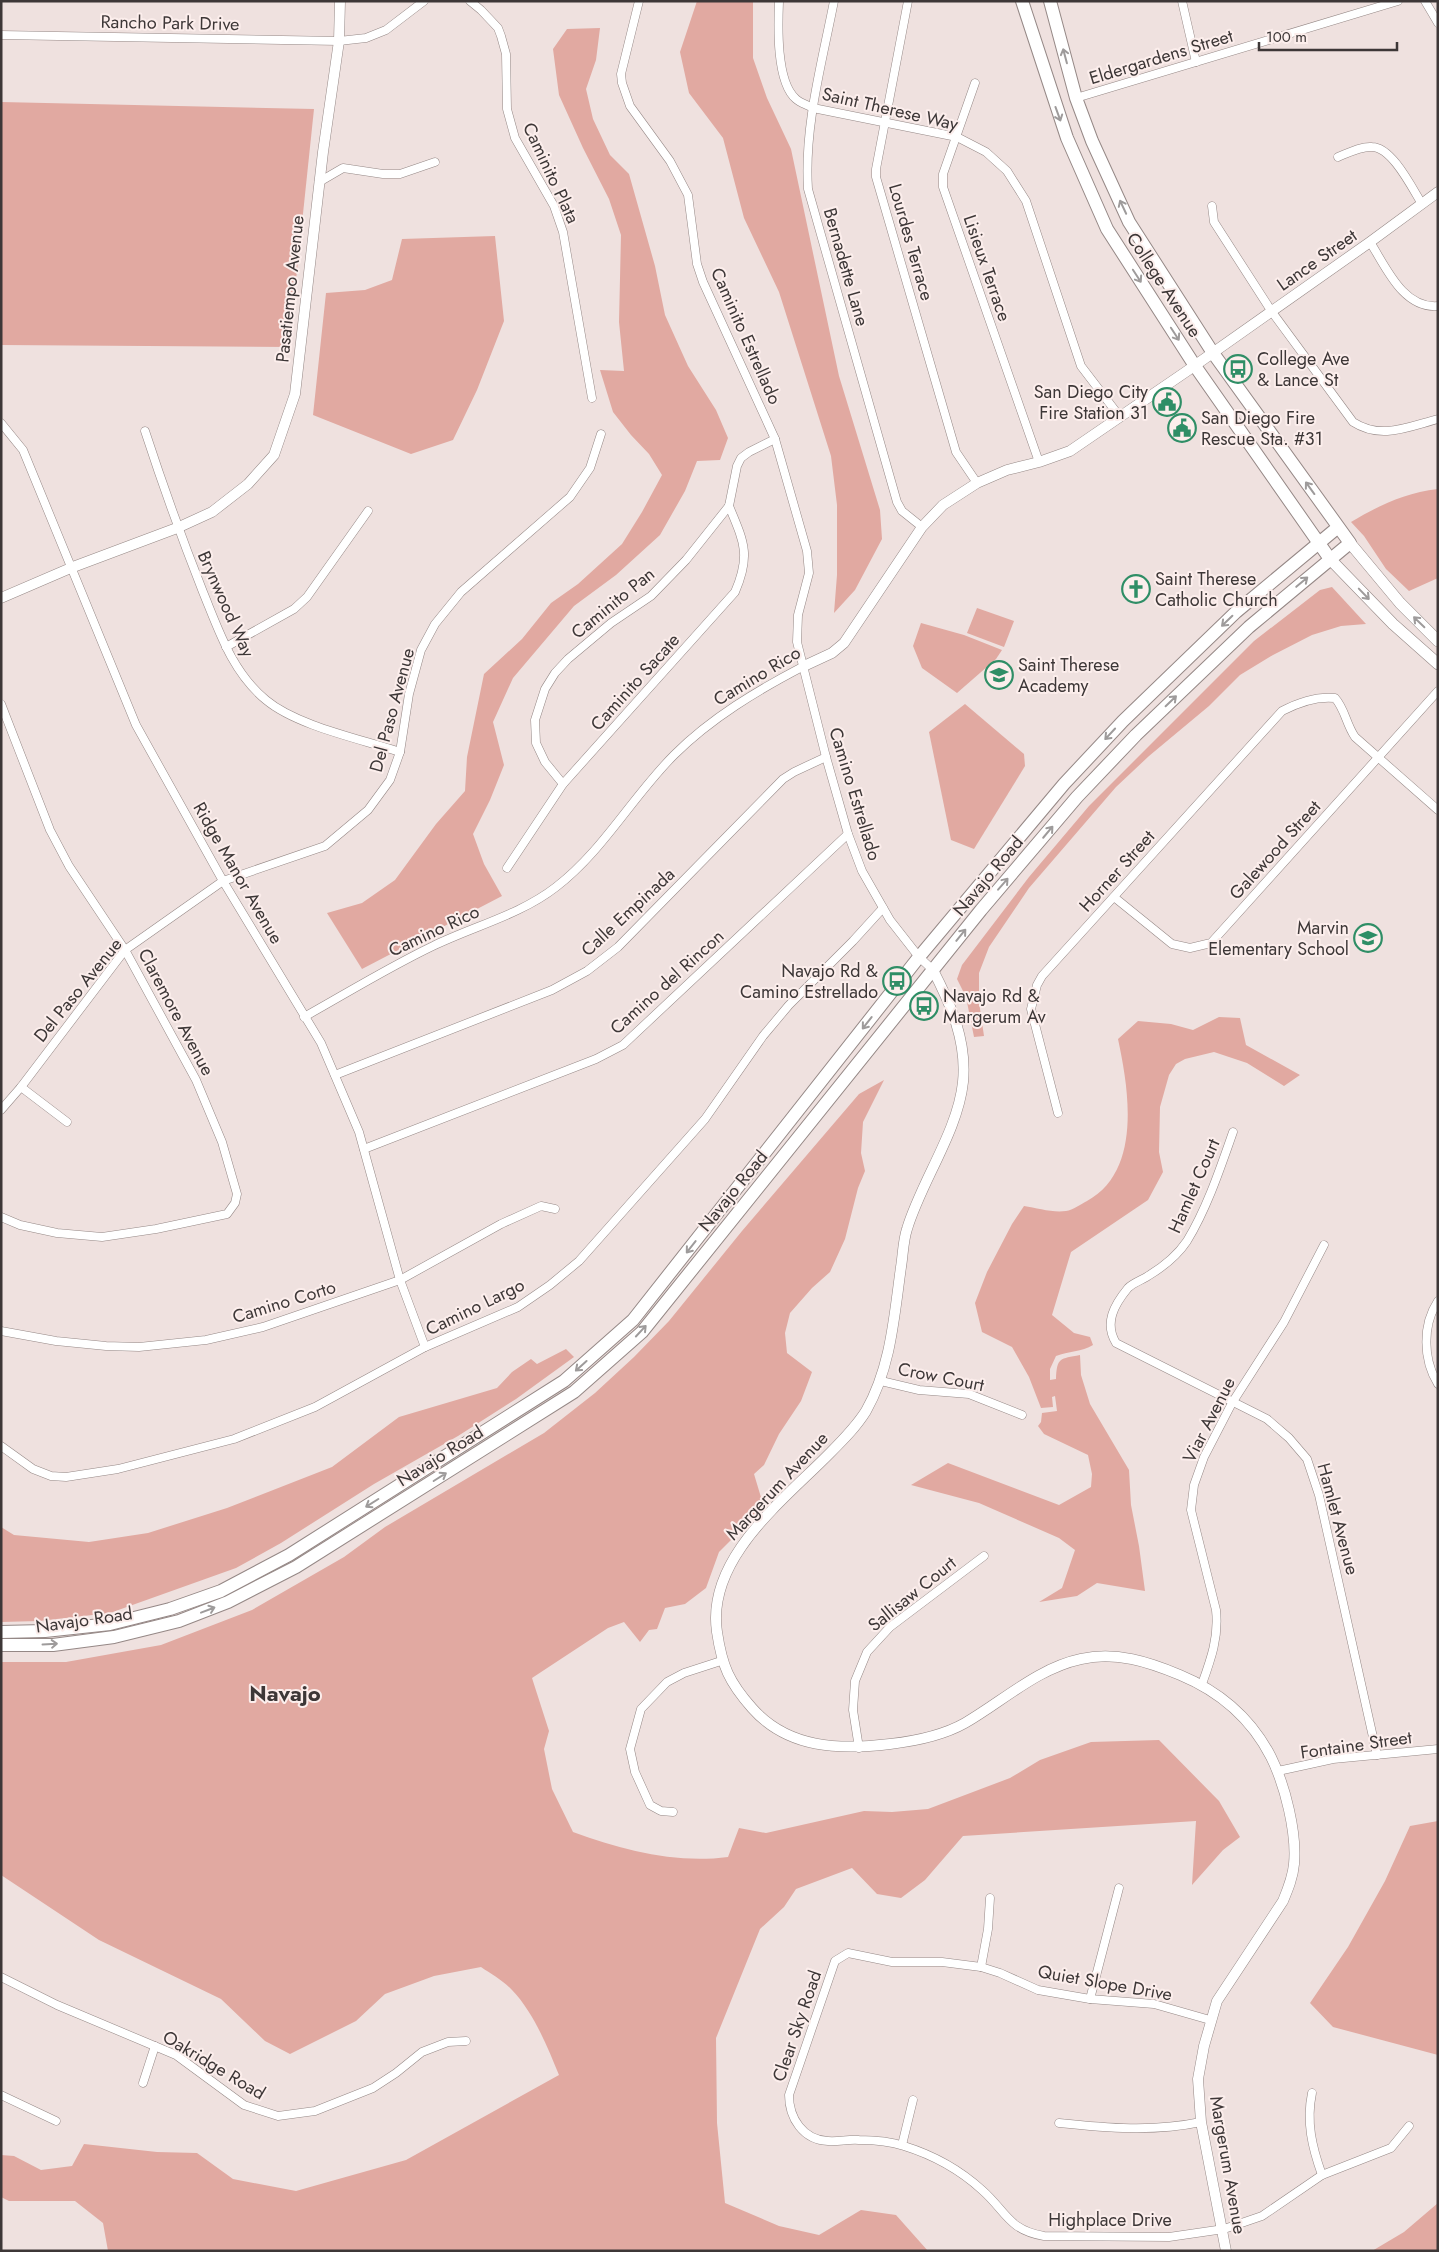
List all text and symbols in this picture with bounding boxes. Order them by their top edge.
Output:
street label: Rancho Park Drive [100,9,240,37]
scale bar [1259,20,1396,52]
street label: Eldergardens Street [1086,23,1237,91]
text: 100 m [1266,26,1307,48]
one-way arrow [1059,48,1069,64]
street label: Saint Therese Way [819,81,961,137]
one-way arrow [1054,106,1063,121]
street label: Caminito Plata [516,118,586,228]
street label: Lourdes Terrace [882,181,940,303]
one-way arrow [1117,200,1127,215]
street label: Bernadette Lane [817,205,875,329]
street label: Lisieux Terrace [957,211,1017,325]
street label: Pasatiempo Avenue [269,214,311,364]
street label: Lance Street [1272,222,1363,297]
street label: College Avenue [1120,227,1208,343]
street label: Caminito Estrellado [704,264,788,409]
one-way arrow [1132,268,1142,282]
one-way arrow [1170,327,1180,341]
place label: College Ave & Lance St [1257,346,1350,393]
bus stop icon: College Ave & Lance St [1223,354,1253,384]
place label: San Diego City Fire Station 31 [1034,379,1148,426]
public building icon: San Diego City Fire Station 31 [1152,387,1182,417]
place label: San Diego Fire Rescue Sta. #31 [1201,405,1323,452]
public building icon: San Diego Fire Rescue Sta. #31 [1167,413,1197,443]
one-way arrow [1305,481,1315,495]
street label: Brynwood Way [191,547,261,661]
street label: Caminito Pan [566,561,660,645]
place label: Saint Therese Catholic Church [1155,566,1278,613]
church icon: Saint Therese Catholic Church [1121,574,1151,604]
one-way arrow [1295,577,1308,588]
one-way arrow [1358,588,1370,600]
one-way arrow [1221,615,1233,627]
one-way arrow [1412,616,1425,628]
street label: Caminito Sacate [584,628,686,736]
street label: Camino Rico [708,640,806,712]
street label: Del Paso Avenue [363,645,421,775]
place label: Saint Therese Academy [1018,652,1119,699]
school or university icon: Saint Therese Academy [984,660,1014,690]
one-way arrow [1165,695,1178,707]
street label: Camino Estrellado [822,724,888,864]
one-way arrow [1104,728,1116,740]
street label: Galewood Street [1223,794,1327,906]
street label: Ridge Manor Avenue [187,797,289,949]
street label: Horner Street [1073,824,1161,918]
one-way arrow [1042,826,1053,839]
street label: Navajo Road [947,830,1029,922]
street label: Calle Empinada [575,862,681,962]
one-way arrow [997,878,1009,891]
street label: Camino Rico [384,899,484,963]
place label: Marvin Elementary School [1208,915,1349,962]
school or university icon: Marvin Elementary School [1353,923,1383,953]
street label: Camino del Rincon [604,924,730,1040]
one-way arrow [956,928,967,941]
street label: Del Paso Avenue [28,932,128,1048]
street label: Claremore Avenue [131,944,221,1080]
place label: Navajo Rd & Camino Estrellado [740,958,878,1005]
bus stop icon: Navajo Rd & Camino Estrellado [882,966,912,996]
place label: Navajo Rd & Margerum Av [943,983,1046,1030]
bus stop icon: Navajo Rd & Margerum Av [909,991,939,1021]
one-way arrow [861,1016,872,1029]
street label: Hamlet Court [1162,1134,1227,1237]
street label: Navajo Road [692,1145,774,1237]
one-way arrow [685,1240,696,1253]
street label: Camino Largo [421,1272,529,1342]
street label: Camino Corto [229,1274,339,1330]
one-way arrow [635,1324,647,1337]
street label: Crow Court [896,1356,987,1398]
one-way arrow [575,1360,588,1372]
street label: Viar Avenue [1176,1373,1242,1467]
street label: Navajo Road [392,1419,488,1493]
street label: Margerum Avenue [720,1426,834,1546]
street label: Hamlet Avenue [1311,1460,1365,1578]
one-way arrow [432,1472,446,1482]
one-way arrow [366,1498,380,1508]
street label: Sallisaw Court [862,1550,962,1638]
street label: Navajo Road [34,1600,134,1640]
one-way arrow [200,1604,215,1614]
one-way arrow [42,1640,58,1649]
district label: Navajo [249,1677,321,1709]
street label: Fontaine Street [1299,1724,1414,1766]
street label: Quiet Slope Drive [1036,1958,1174,2008]
street label: Clear Sky Road [766,1967,828,2085]
street label: Oakridge Road [158,2024,270,2106]
street label: Margerum Avenue [1203,2094,1253,2236]
street label: Highplace Drive [1048,2207,1172,2233]

